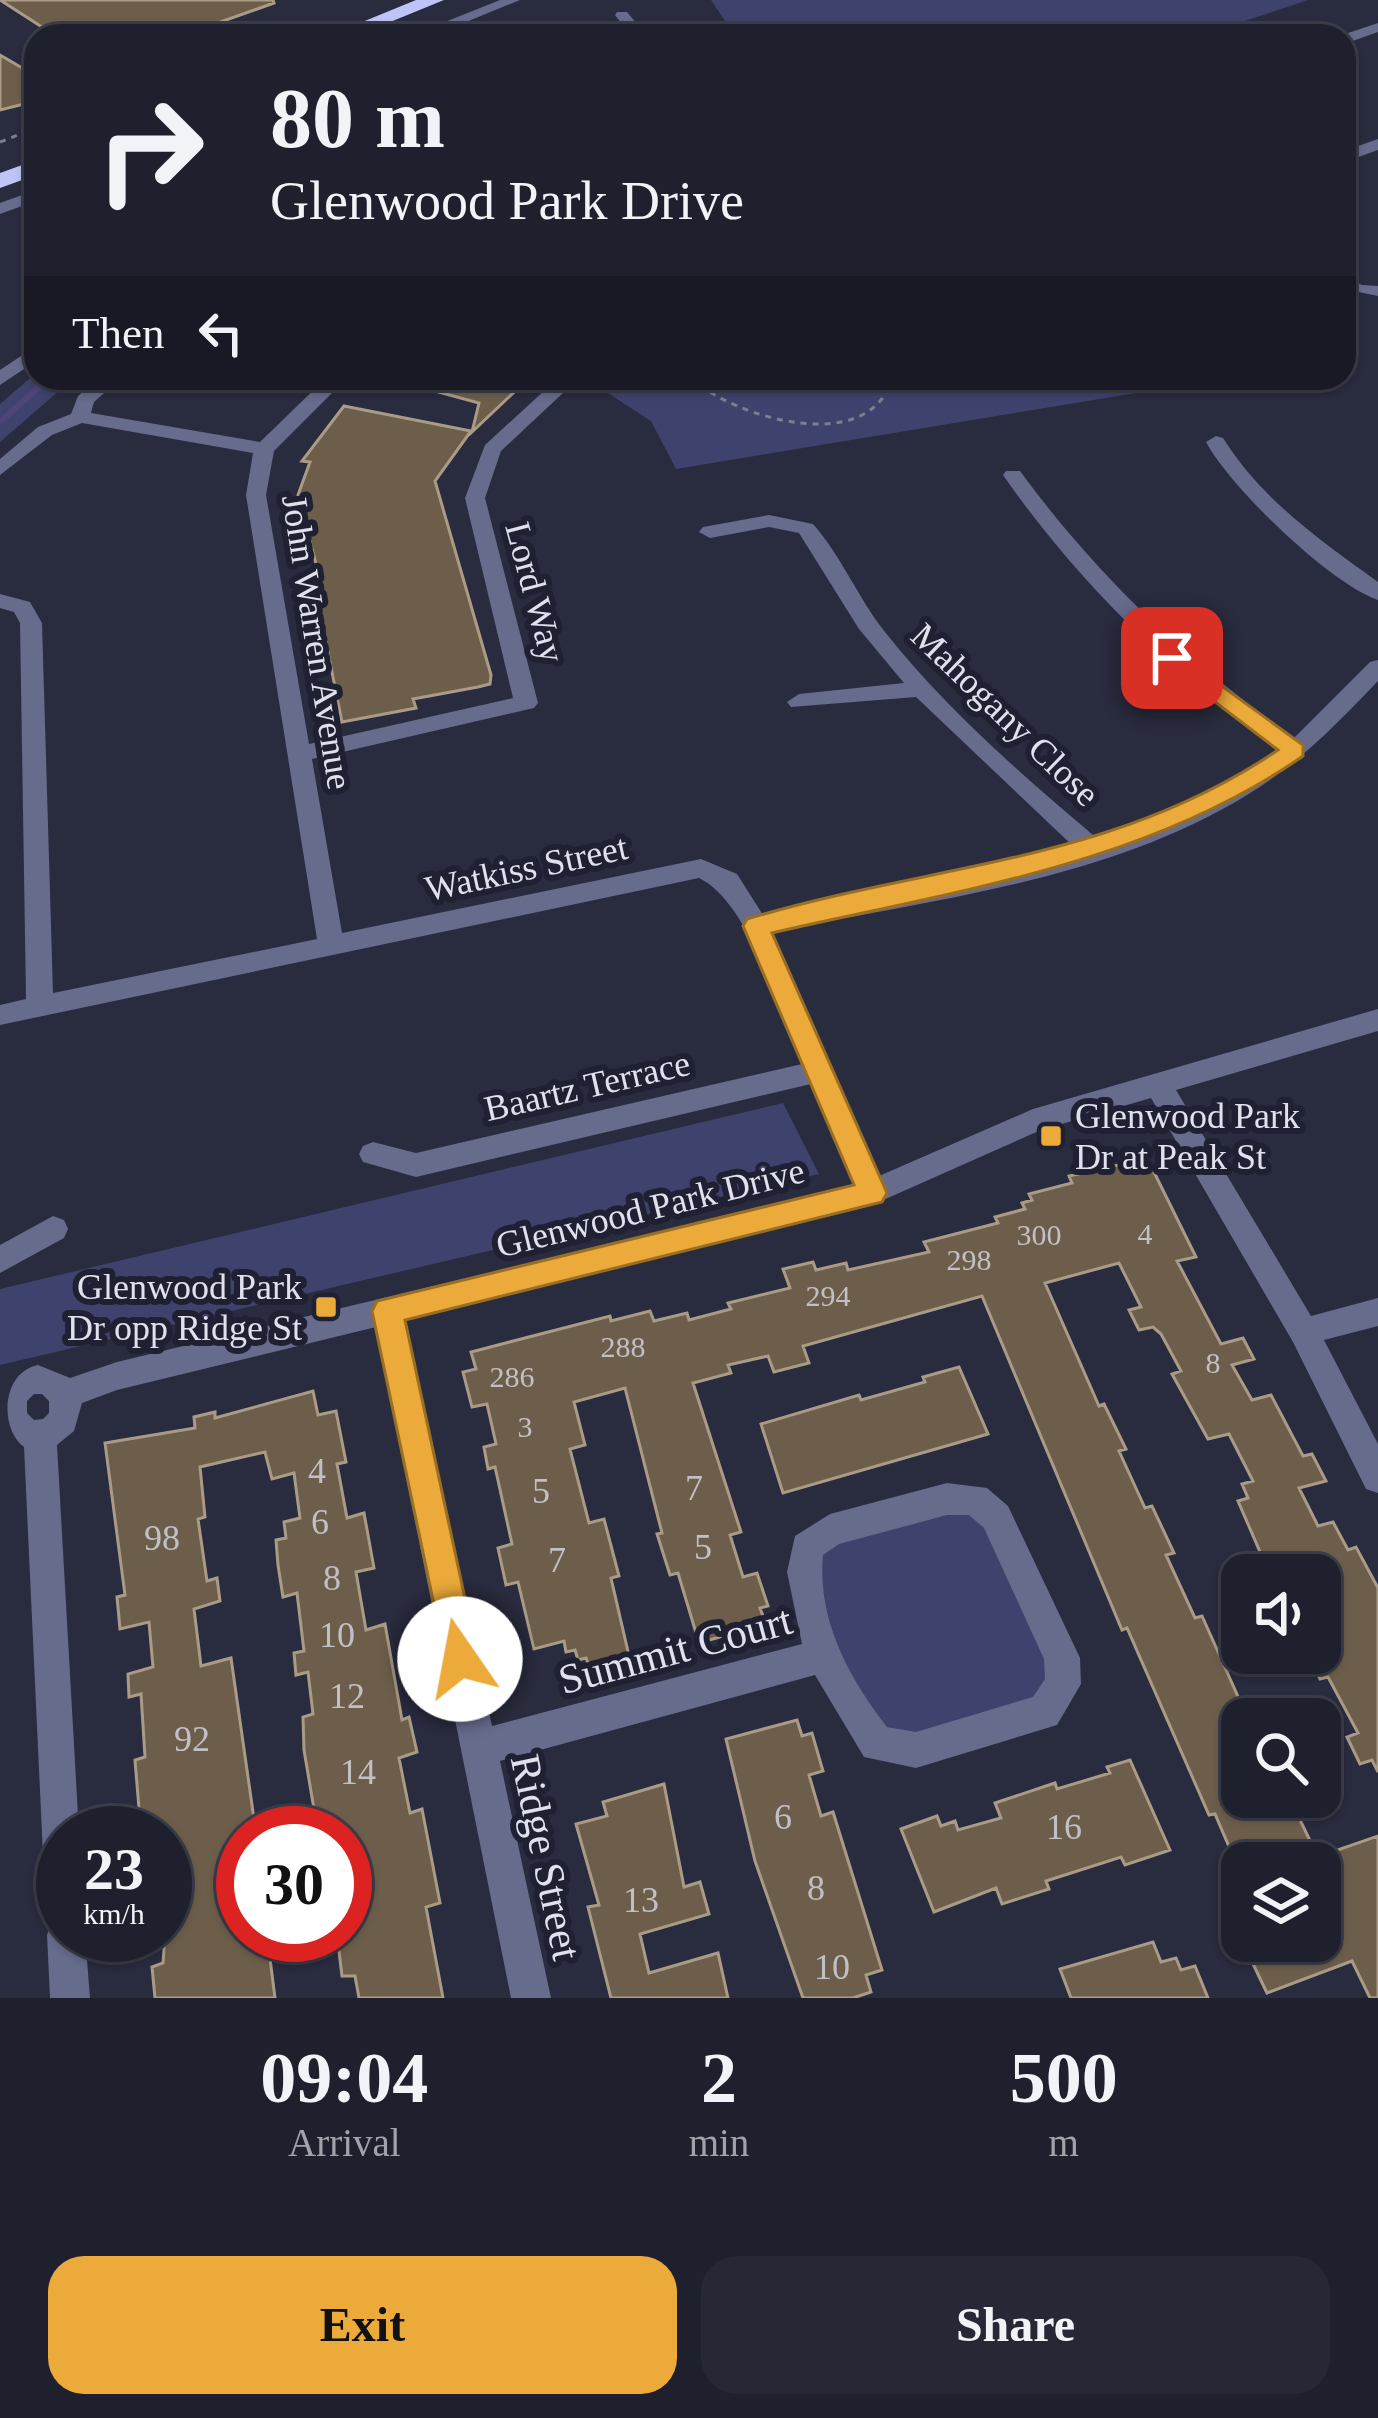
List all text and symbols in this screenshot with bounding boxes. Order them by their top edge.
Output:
icon: right [72,72,228,228]
text: 80 m [270,72,445,165]
text: Glenwood Park Drive [270,171,744,231]
icon: left [188,300,254,366]
text: Then [72,308,164,358]
street label: John Warren Avenue [274,492,360,792]
street label: Lord Way [497,518,573,667]
pin [1121,607,1223,709]
street label: Mahogany Close [903,615,1107,814]
icon: arrive [1139,625,1205,691]
street label: Watkiss Street [421,827,631,909]
street label: Baartz Terrace [481,1043,694,1129]
place label: Glenwood Park Dr at Peak St [1075,1096,1300,1177]
marker: Glenwood Park Dr at Peak St [1038,1123,1064,1149]
street label: Glenwood Park Drive [492,1150,808,1266]
house number: 4 [1138,1217,1153,1250]
house number: 300 [1017,1218,1062,1251]
house number: 298 [947,1243,992,1276]
place label: Glenwood Park Dr opp Ridge St [67,1267,302,1348]
house number: 294 [806,1279,851,1312]
marker: Glenwood Park Dr opp Ridge St [313,1294,339,1320]
house number: 288 [601,1330,646,1363]
house number: 8 [1206,1346,1221,1379]
house number: 286 [490,1360,535,1393]
house number: 3 [518,1410,533,1443]
house number: 4 [308,1451,326,1491]
house number: 7 [685,1468,703,1508]
house number: 5 [532,1471,550,1511]
house number: 6 [311,1502,329,1542]
house number: 98 [144,1518,180,1558]
house number: 5 [694,1527,712,1567]
house number: 7 [548,1540,566,1580]
map controls [1221,1554,1341,1962]
button: sound [1221,1554,1341,1674]
house number: 8 [323,1558,341,1598]
position arrow [397,1596,523,1722]
street label: Summit Court [554,1597,797,1703]
house number: 10 [319,1615,355,1655]
house number: 12 [329,1676,365,1716]
button: search [1221,1698,1341,1818]
house number: 92 [174,1719,210,1759]
street label: Ridge Street [502,1750,590,1964]
house number: 14 [340,1752,376,1792]
house number: 6 [774,1797,792,1837]
speed limit sign: 30 [216,1806,372,1962]
house number: 16 [1046,1807,1082,1847]
text: 23 [84,1836,144,1902]
button: layers [1221,1842,1341,1962]
house number: 8 [807,1868,825,1908]
house number: 13 [623,1880,659,1920]
text: km/h [83,1897,145,1930]
house number: 10 [814,1947,850,1987]
text: 09:04 [260,2038,428,2118]
text: 2 [701,2038,737,2118]
text: 500 [1010,2038,1118,2118]
text: Arrival [288,2121,401,2164]
text: min [689,2121,749,2164]
text: m [1048,2121,1079,2164]
button: Exit [48,2256,677,2394]
button: Share [701,2256,1330,2394]

